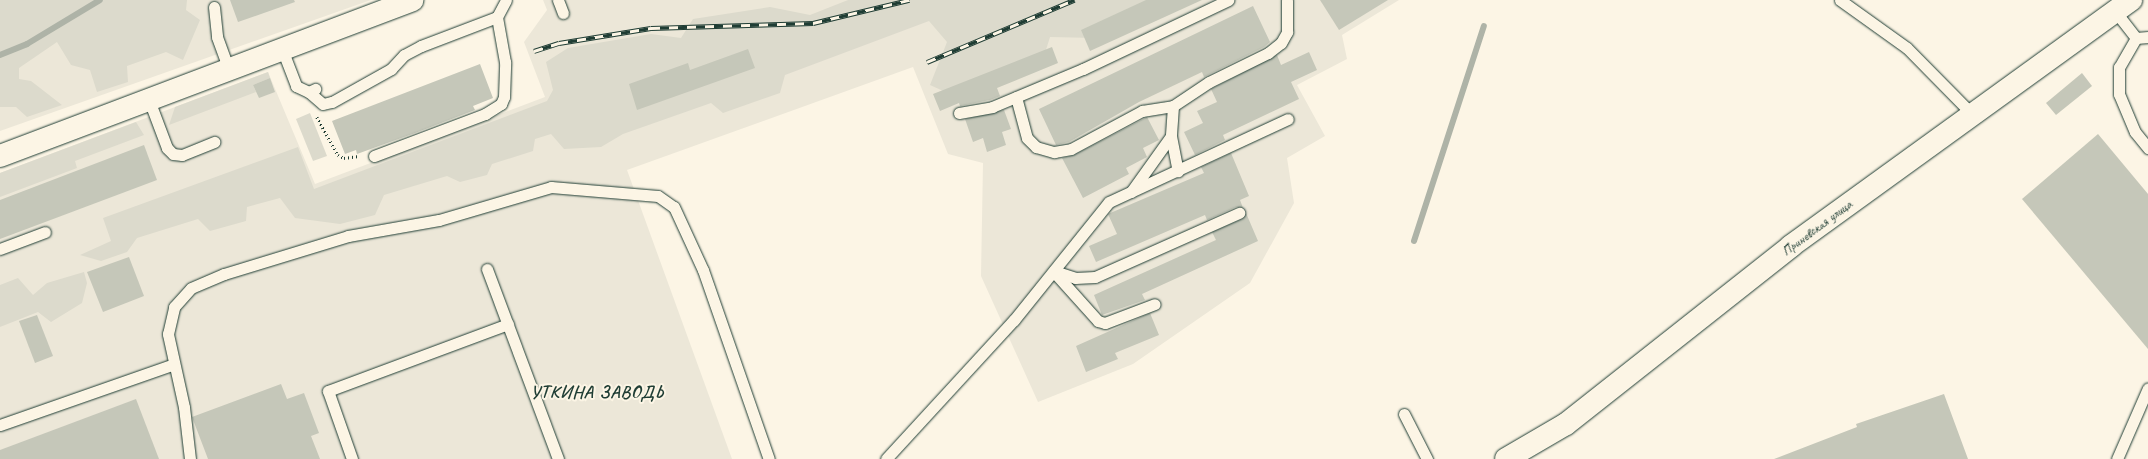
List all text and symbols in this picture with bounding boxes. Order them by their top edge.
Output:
street label: Приневская улица [1778,196,1856,260]
district label: УТКИНА ЗАВОДЬ [526,381,668,403]

